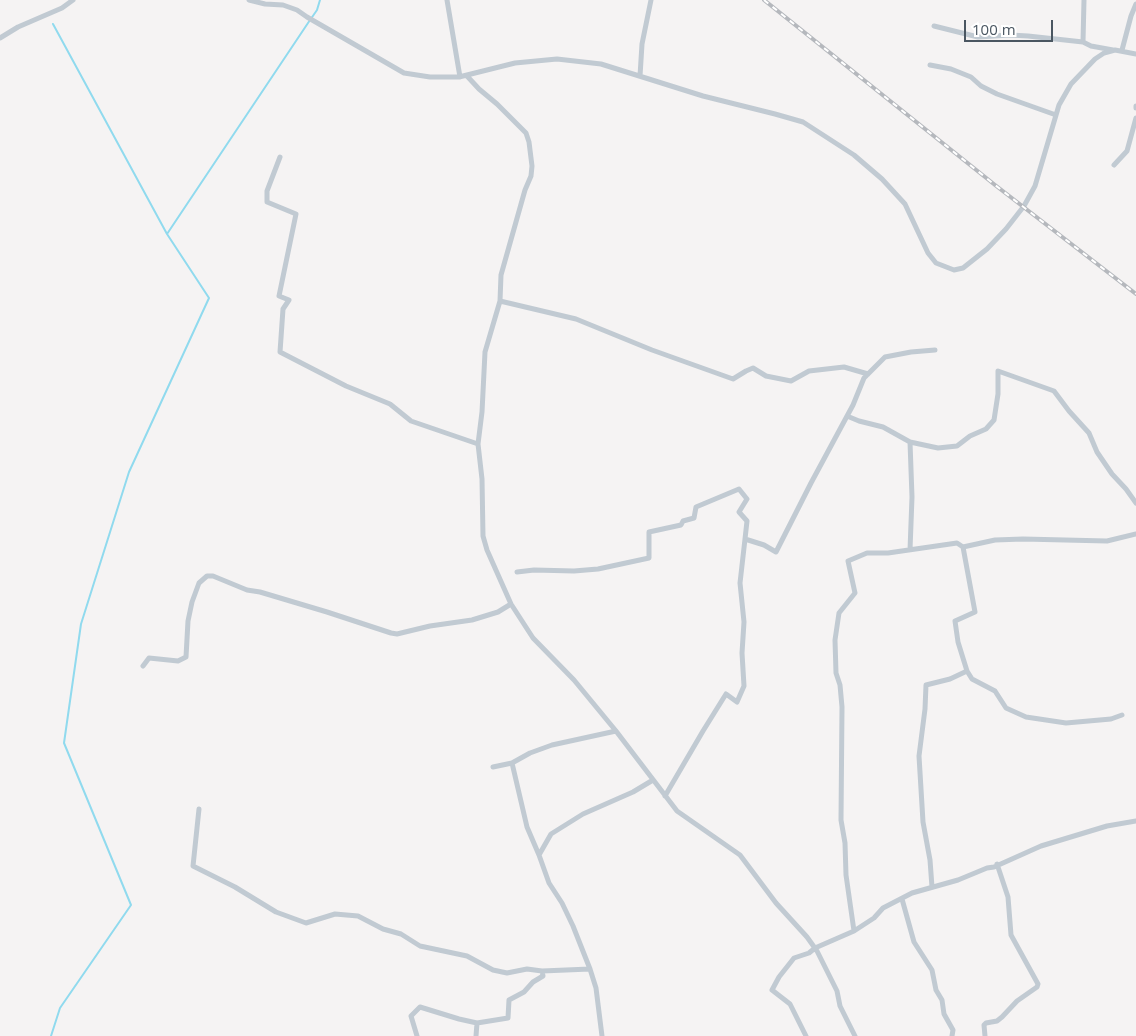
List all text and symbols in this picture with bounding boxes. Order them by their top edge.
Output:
scale bar [966,10,1055,42]
text: 100 m [972,19,1016,39]

